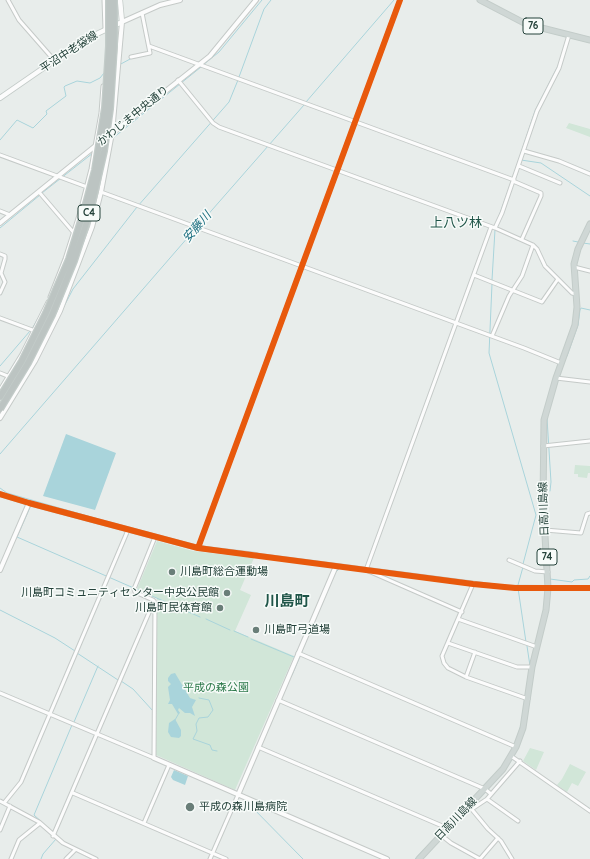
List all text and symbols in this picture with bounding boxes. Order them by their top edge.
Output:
road number: 76 [523,18,543,34]
street label: 平沼中老袋線 [38,28,100,76]
street label: かわじま中央通り [95,83,171,149]
road number: C4 [78,205,100,221]
water label: 安藤川 [180,209,214,245]
district label: 上八ツ林 [430,215,482,231]
street label: 日高川島線 [536,481,552,537]
road number: 74 [537,549,557,565]
place label: 川島町総合運動場 [180,565,268,579]
marker: 川島町総合運動場 [167,567,177,577]
place label: 川島町コミュニティセンター中央公民館 [21,586,219,600]
marker: 川島町コミュニティセンター中央公民館 [222,588,232,598]
district label: 川島町 [265,592,309,610]
place label: 川島町民体育館 [135,601,212,615]
marker: 川島町民体育館 [215,603,225,613]
place label: 川島町弓道場 [264,623,330,637]
marker: 川島町弓道場 [251,625,261,635]
park label: 平成の森公園 [183,681,249,695]
street label: 日高川島線 [432,795,480,843]
place label: 平成の森川島病院 [199,800,287,814]
marker: 平成の森川島病院 [184,801,196,813]

